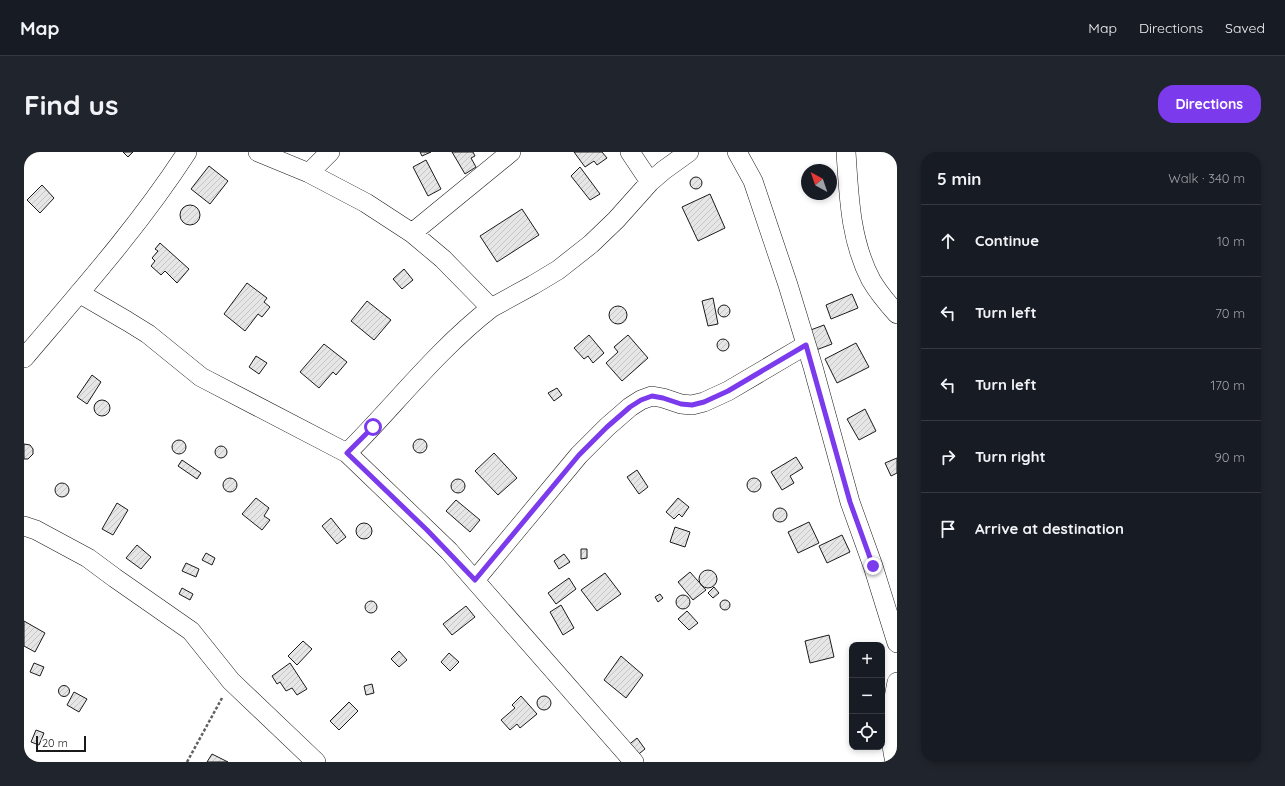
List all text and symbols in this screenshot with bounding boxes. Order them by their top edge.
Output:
text: Map [20,16,59,40]
text: Map [1088,19,1117,37]
text: Directions [1139,19,1203,37]
text: Saved [1225,19,1265,37]
button: Directions [1158,85,1261,123]
text: Find us [24,87,118,122]
north arrow [801,164,837,200]
text: 5 min [937,168,981,189]
text: Walk · 340 m [1168,170,1245,186]
icon: ahead [937,230,959,252]
text: Continue [975,231,1039,250]
text: 10 m [1217,233,1245,249]
icon: left [937,302,959,324]
text: Turn left [975,303,1037,322]
text: 70 m [1215,305,1245,321]
icon: left [937,374,959,396]
text: Turn left [975,375,1037,394]
text: 170 m [1210,377,1245,393]
route start [364,418,382,436]
icon: right [937,446,959,468]
text: Turn right [975,447,1046,466]
text: 90 m [1215,449,1245,465]
icon: arrive [937,518,959,540]
text: Arrive at destination [975,519,1124,538]
route end [864,557,882,575]
map controls [849,642,885,750]
button: + [849,642,885,678]
button: − [849,678,885,714]
button: locate [849,714,885,750]
scale bar [36,734,86,753]
text: 20 m [42,736,68,750]

